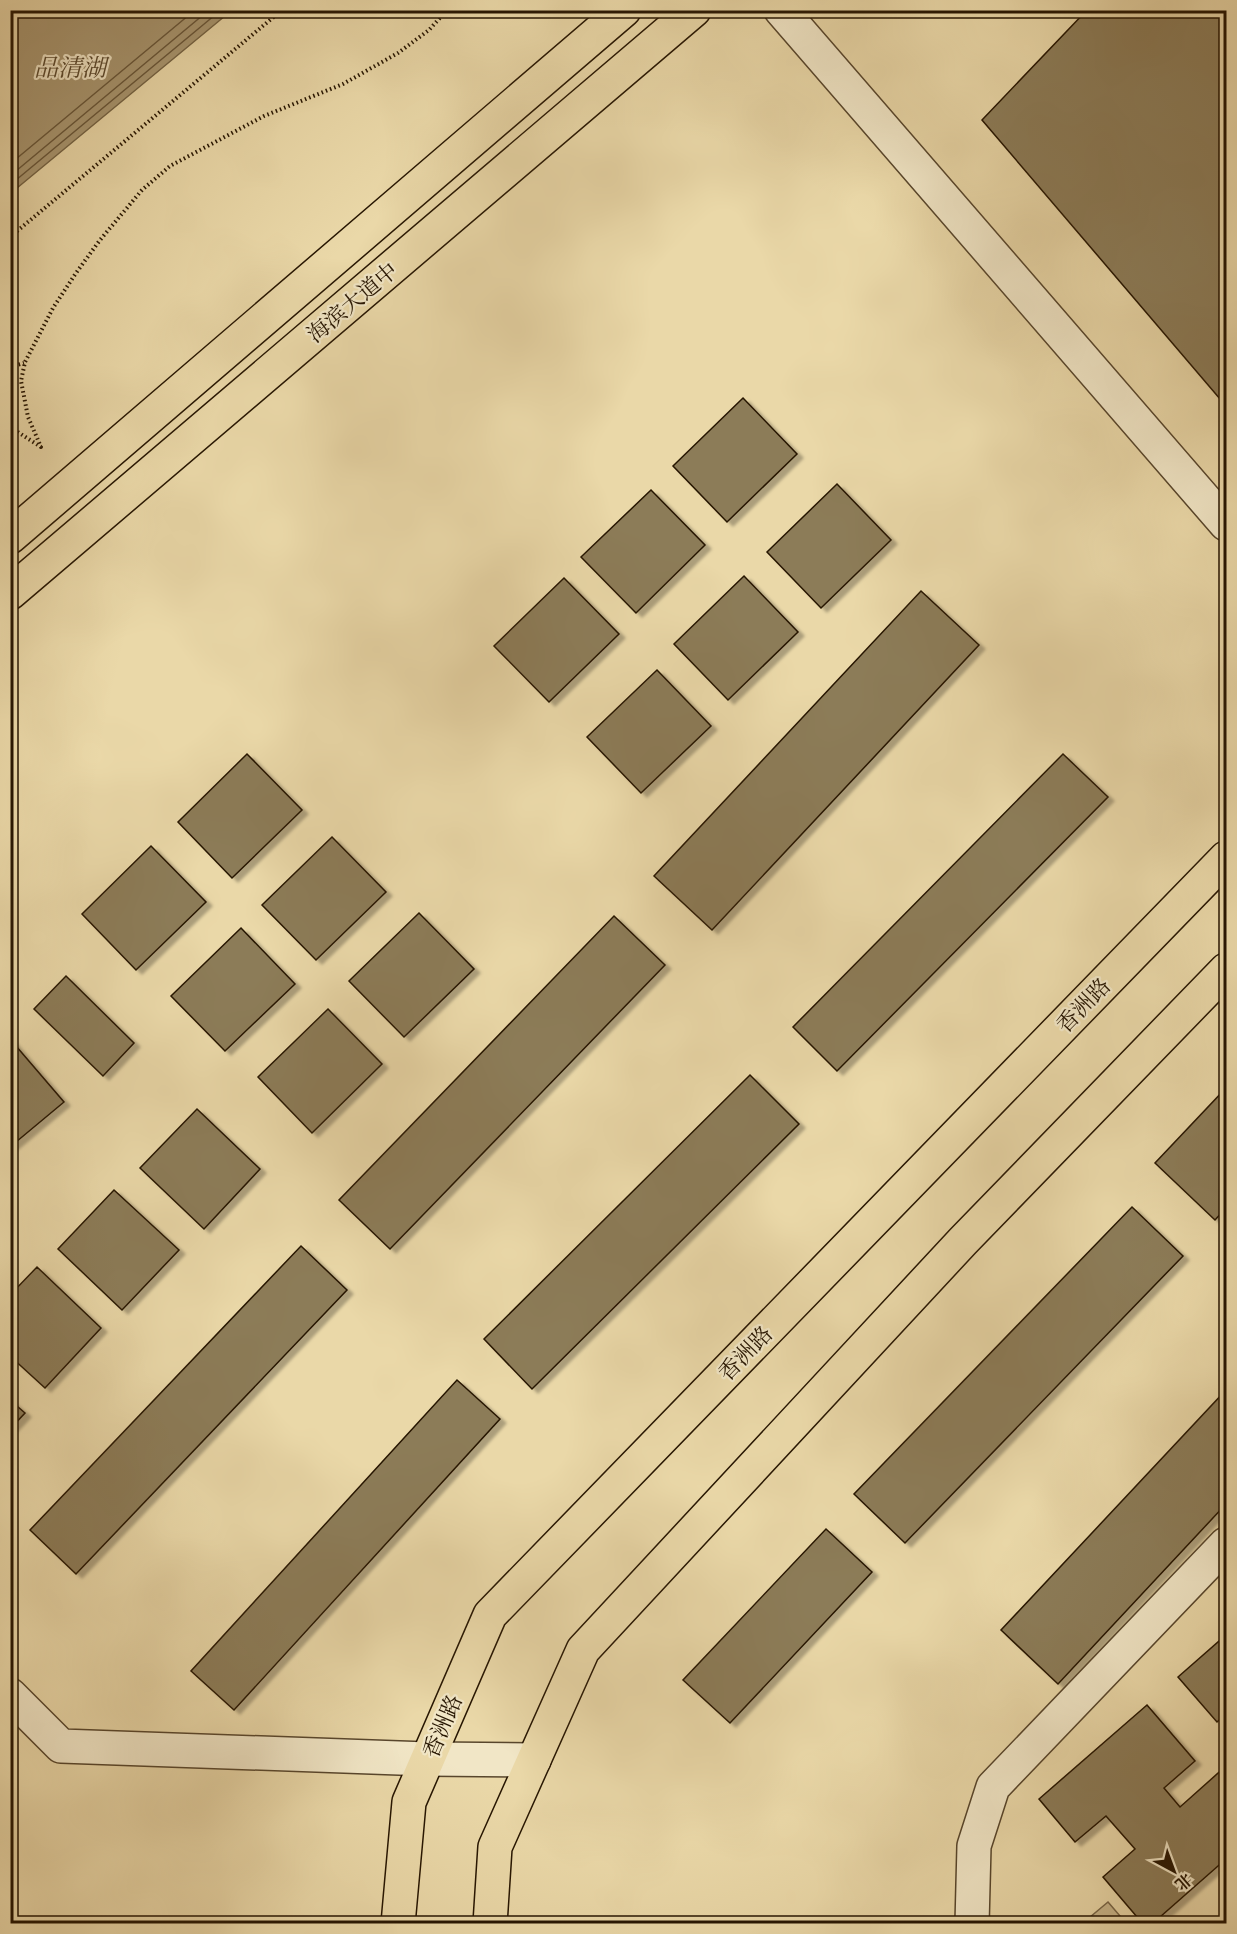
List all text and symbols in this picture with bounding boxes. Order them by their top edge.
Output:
water label: 品清湖 [34,52,110,84]
street label: 海滨大道中 [301,256,404,350]
street label: 香洲路 [1050,972,1117,1040]
street label: 香洲路 [712,1320,779,1388]
street label: 香洲路 [416,1690,470,1763]
north arrow [1144,1841,1204,1901]
text: 北 [1170,1868,1196,1895]

